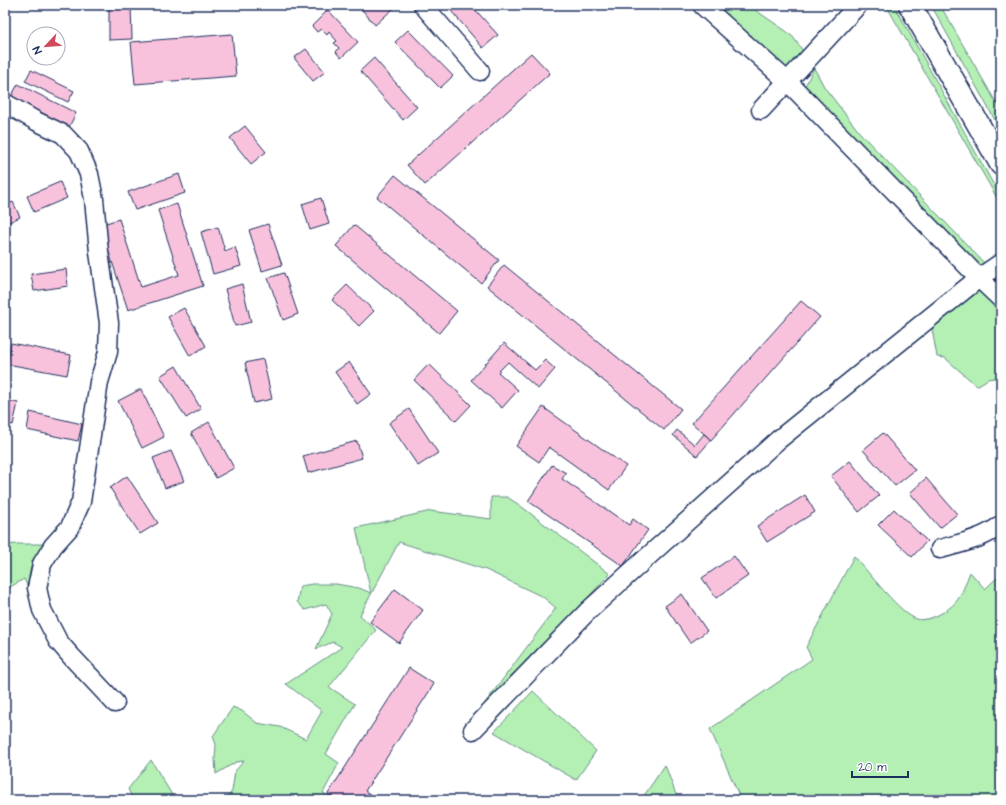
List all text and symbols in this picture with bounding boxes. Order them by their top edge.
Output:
north arrow [26,26,66,66]
text: N [29,44,46,57]
scale bar [852,753,908,779]
text: 20 m [858,759,887,776]

